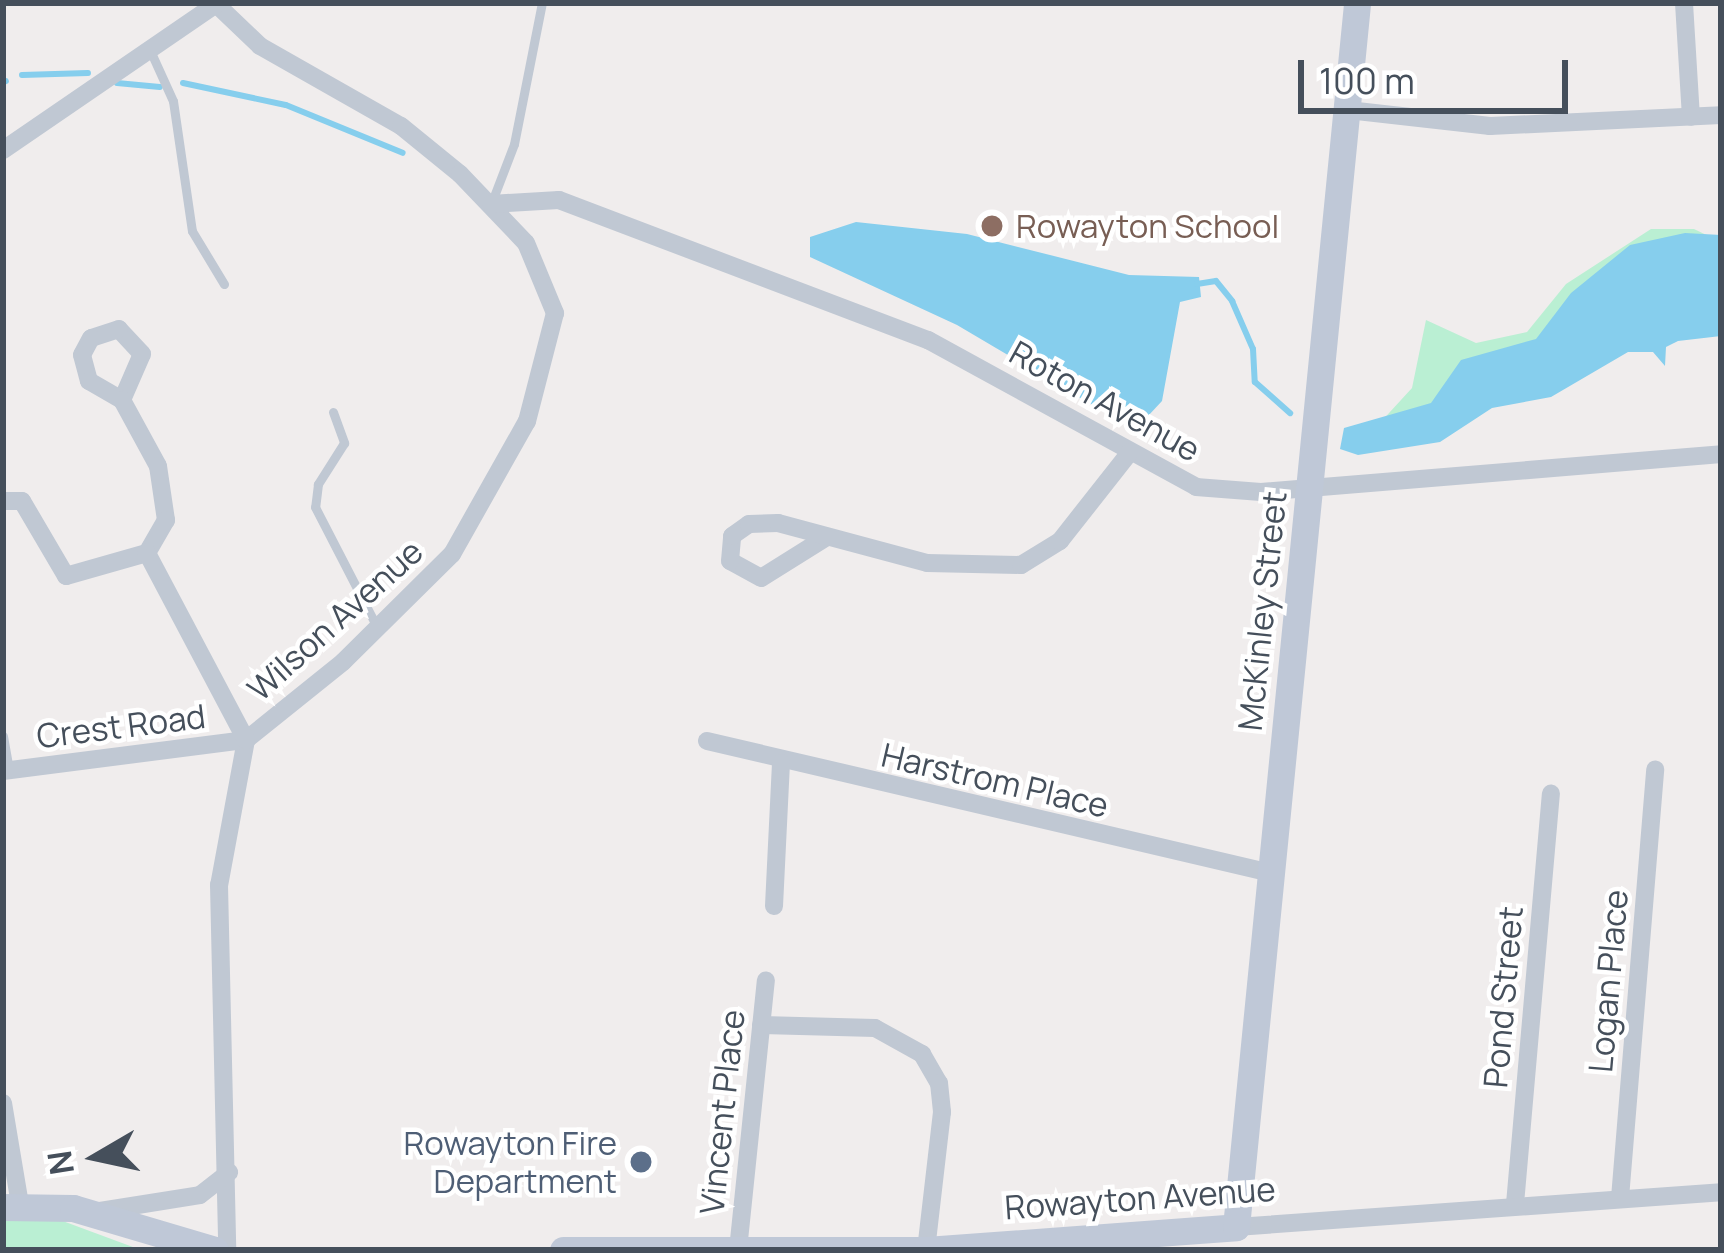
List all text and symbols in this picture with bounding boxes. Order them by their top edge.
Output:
scale bar [1304,36,1574,110]
text: 100 m [1319,56,1415,105]
place label: Rowayton School [1016,206,1279,246]
marker: Rowayton School [979,213,1005,239]
street label: Roton Avenue [1003,332,1207,470]
street label: McKinley Street [1230,489,1294,733]
street label: Wilson Avenue [239,531,431,709]
street label: Crest Road [34,696,208,756]
street label: Harstrom Place [878,735,1112,825]
street label: Logan Place [1580,888,1636,1074]
street label: Pond Street [1475,905,1531,1089]
street label: Vincent Place [692,1008,752,1216]
north arrow [36,1097,156,1217]
place label: Rowayton Fire Department [403,1123,617,1201]
text: N [36,1147,84,1178]
marker: Rowayton Fire Department [628,1149,654,1175]
street label: Rowayton Avenue [1003,1169,1277,1227]

